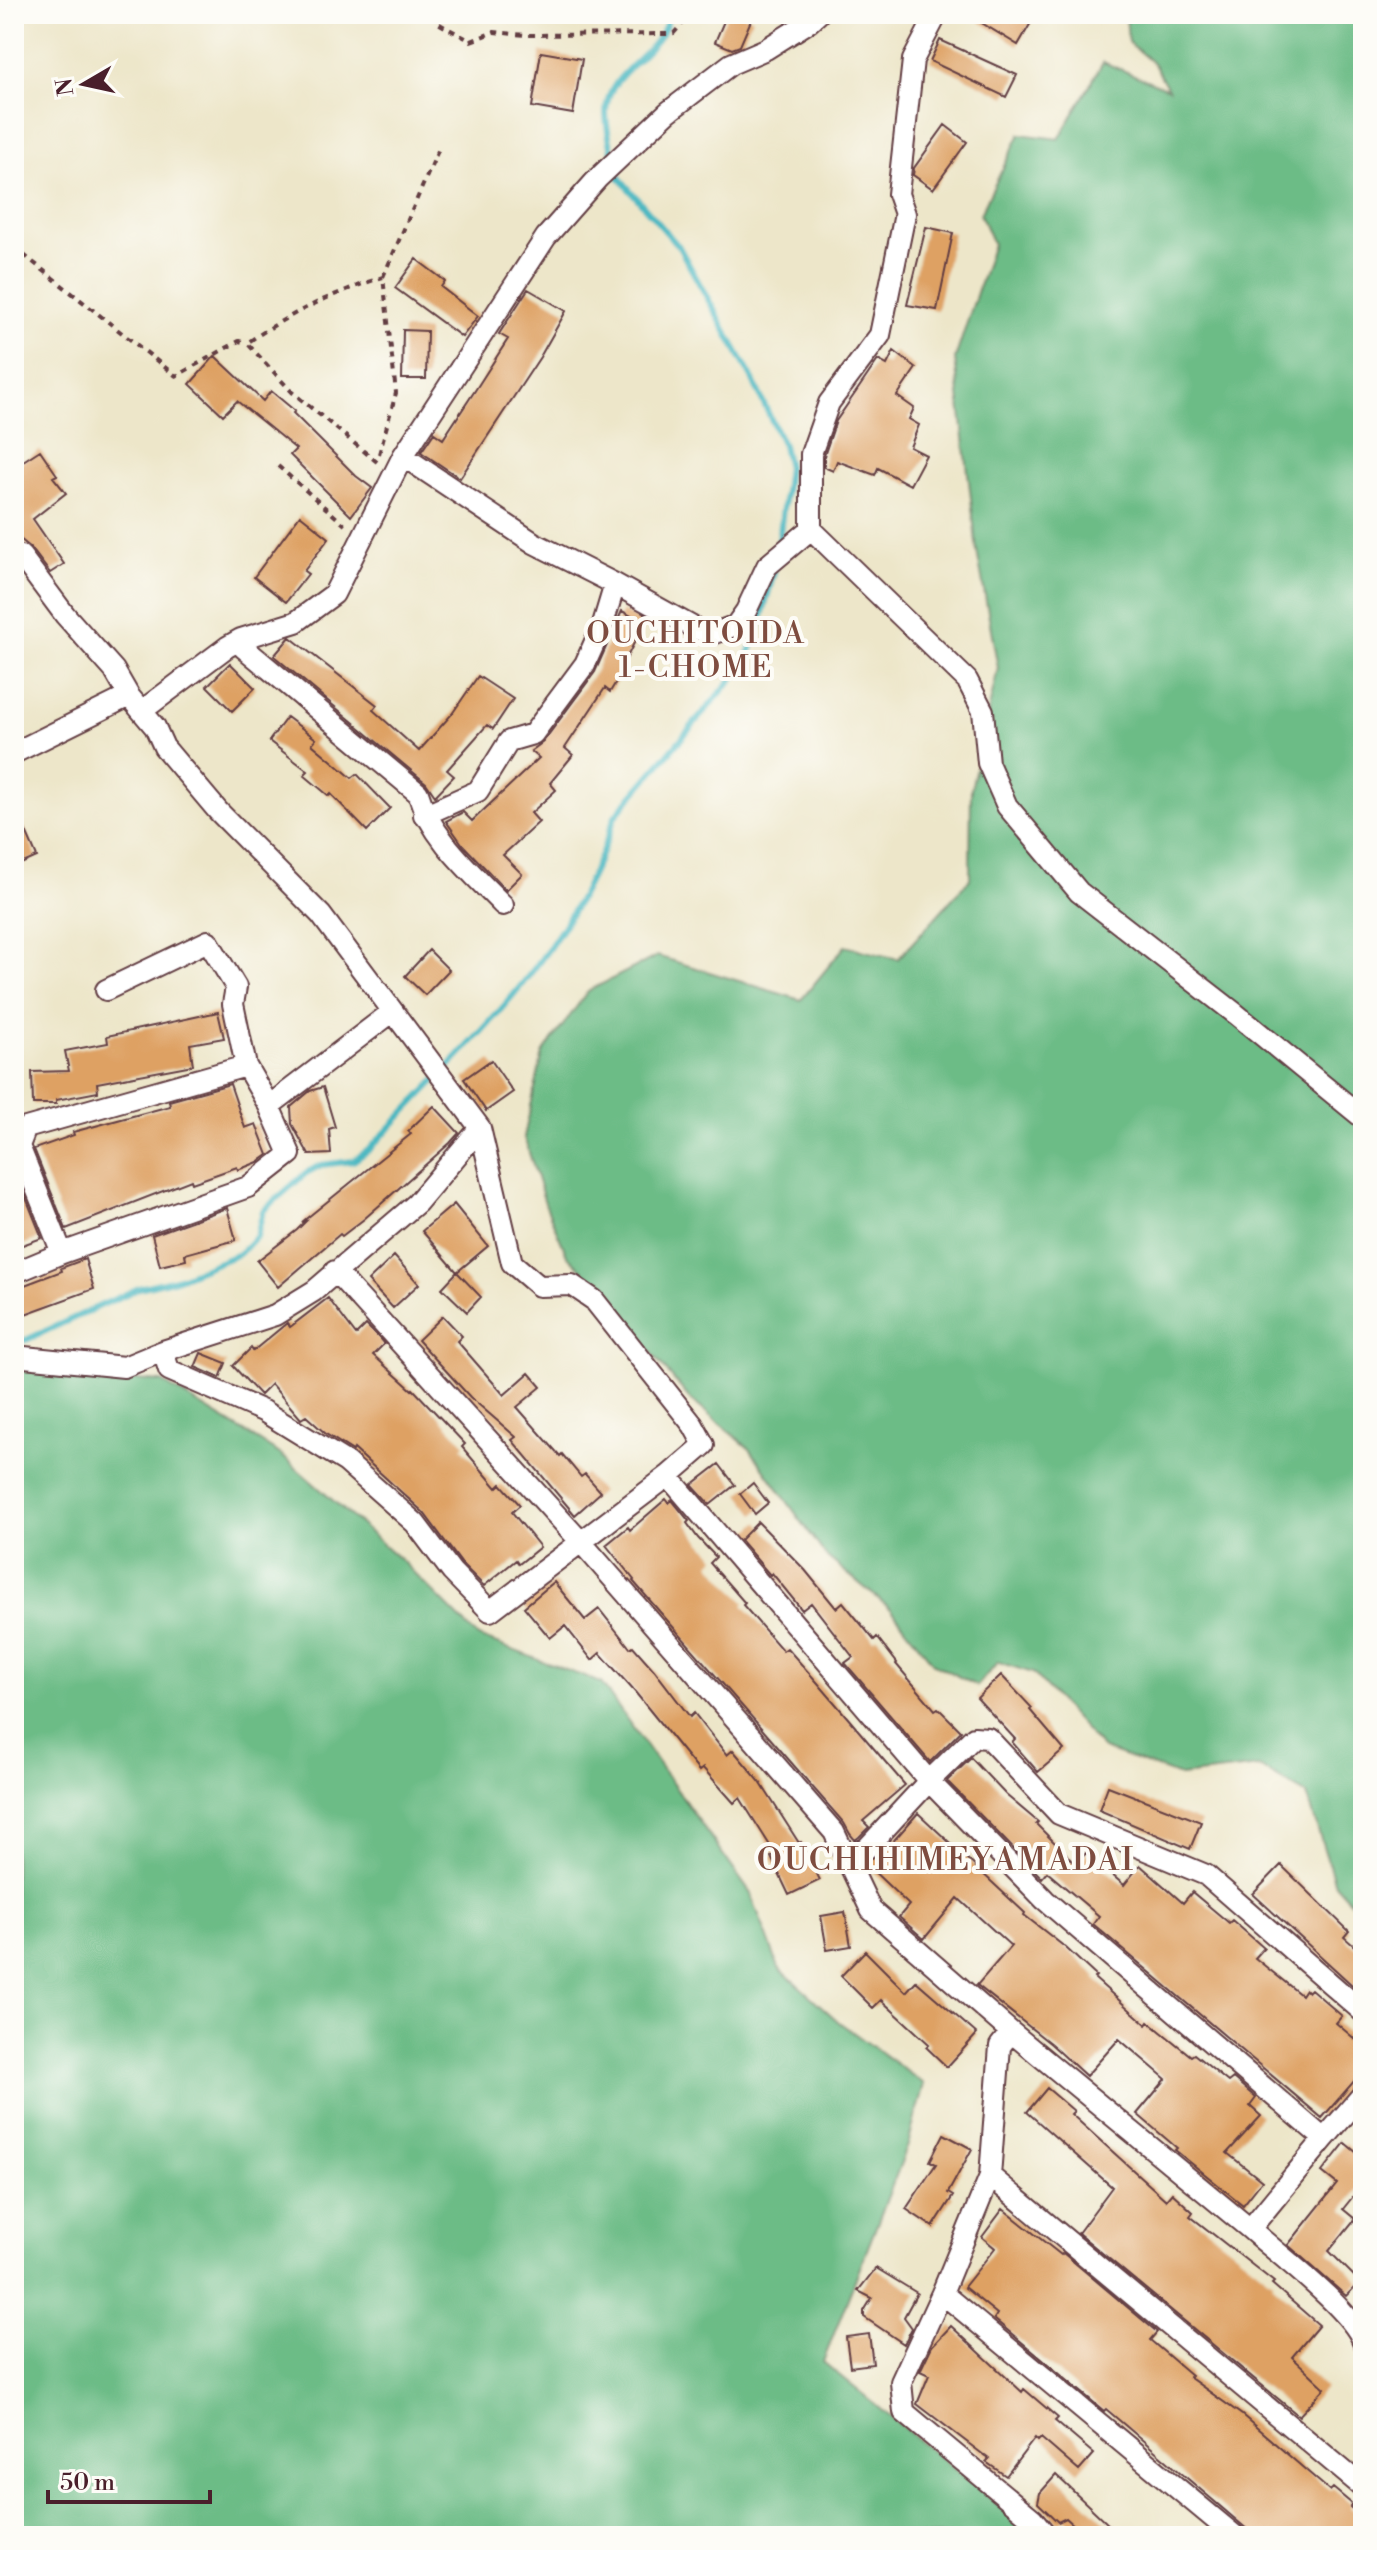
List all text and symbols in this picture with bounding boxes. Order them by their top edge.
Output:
north arrow [44,44,124,124]
text: N [51,76,80,98]
district label: OUCHITOIDA 1-CHOME [586,615,806,687]
district label: OUCHIHIMEYAMADAI [757,1840,1135,1880]
scale bar [48,2454,210,2504]
text: 50 m [60,2468,115,2498]

